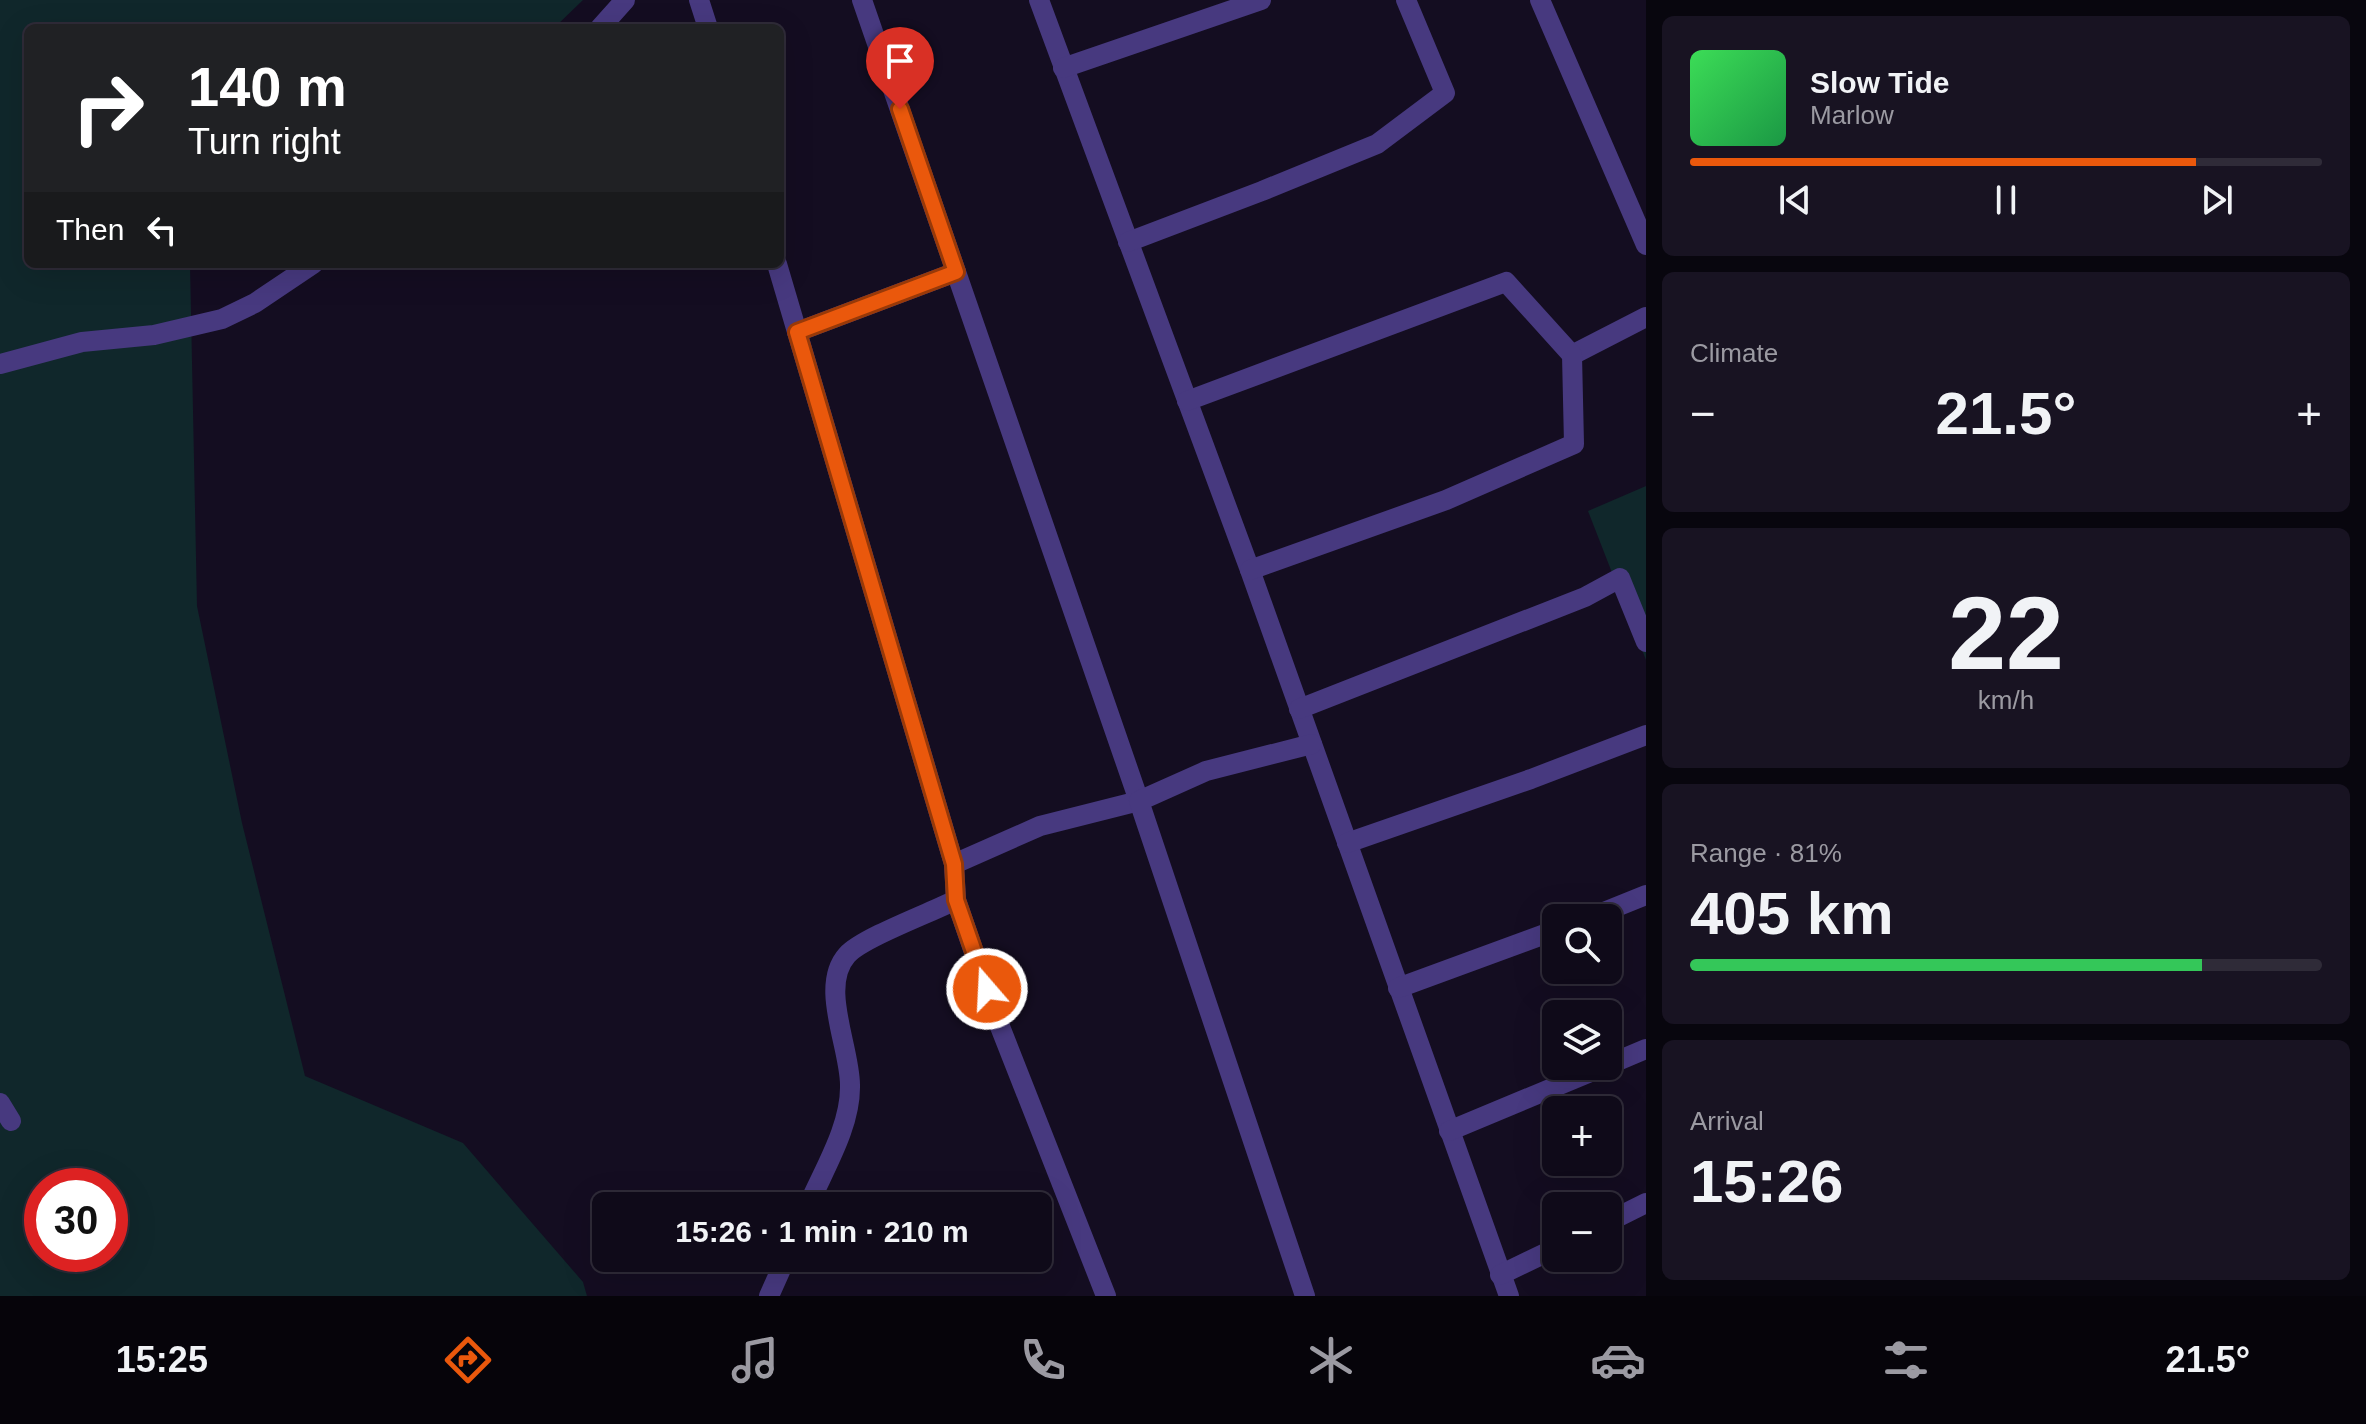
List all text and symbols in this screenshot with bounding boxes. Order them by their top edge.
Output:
pin [866,27,934,109]
icon: arrive [878,39,922,83]
text: 140 m [188,55,347,118]
icon: right [56,56,160,160]
text: Slow Tide [1810,66,1949,99]
text: Marlow [1810,100,1894,130]
text: Turn right [188,121,341,162]
icon: previous [1773,178,1817,222]
icon: pause [1984,178,2028,222]
icon: next [2195,178,2239,222]
icon: left [140,208,184,252]
text: Then [56,213,124,246]
text: Climate [1690,338,1778,368]
text: 21.5° [1936,380,2076,447]
text: − [1690,389,1716,438]
text: + [2296,389,2322,438]
text: 22 [1948,575,2064,691]
text: km/h [1978,685,2034,715]
text: Range · 81% [1690,838,1842,868]
text: 405 km [1690,880,1894,947]
map controls [1542,904,1622,1272]
button: search [1542,904,1622,984]
position arrow [945,947,1029,1031]
button: layers [1542,1000,1622,1080]
button: + [1542,1096,1622,1176]
text: Arrival [1690,1106,1764,1136]
text: 15:26 [1690,1148,1843,1215]
speed limit sign: 30 [24,1168,128,1272]
button: − [1542,1192,1622,1272]
text: 15:26 · 1 min · 210 m [675,1215,969,1248]
icon: directions [440,1332,496,1388]
icon: music [727,1332,783,1388]
icon: phone [1015,1332,1071,1388]
icon: climate [1303,1332,1359,1388]
icon: car [1590,1332,1646,1388]
icon: filters [1878,1332,1934,1388]
text: 15:25 [116,1339,208,1380]
text: 21.5° [2166,1339,2250,1380]

